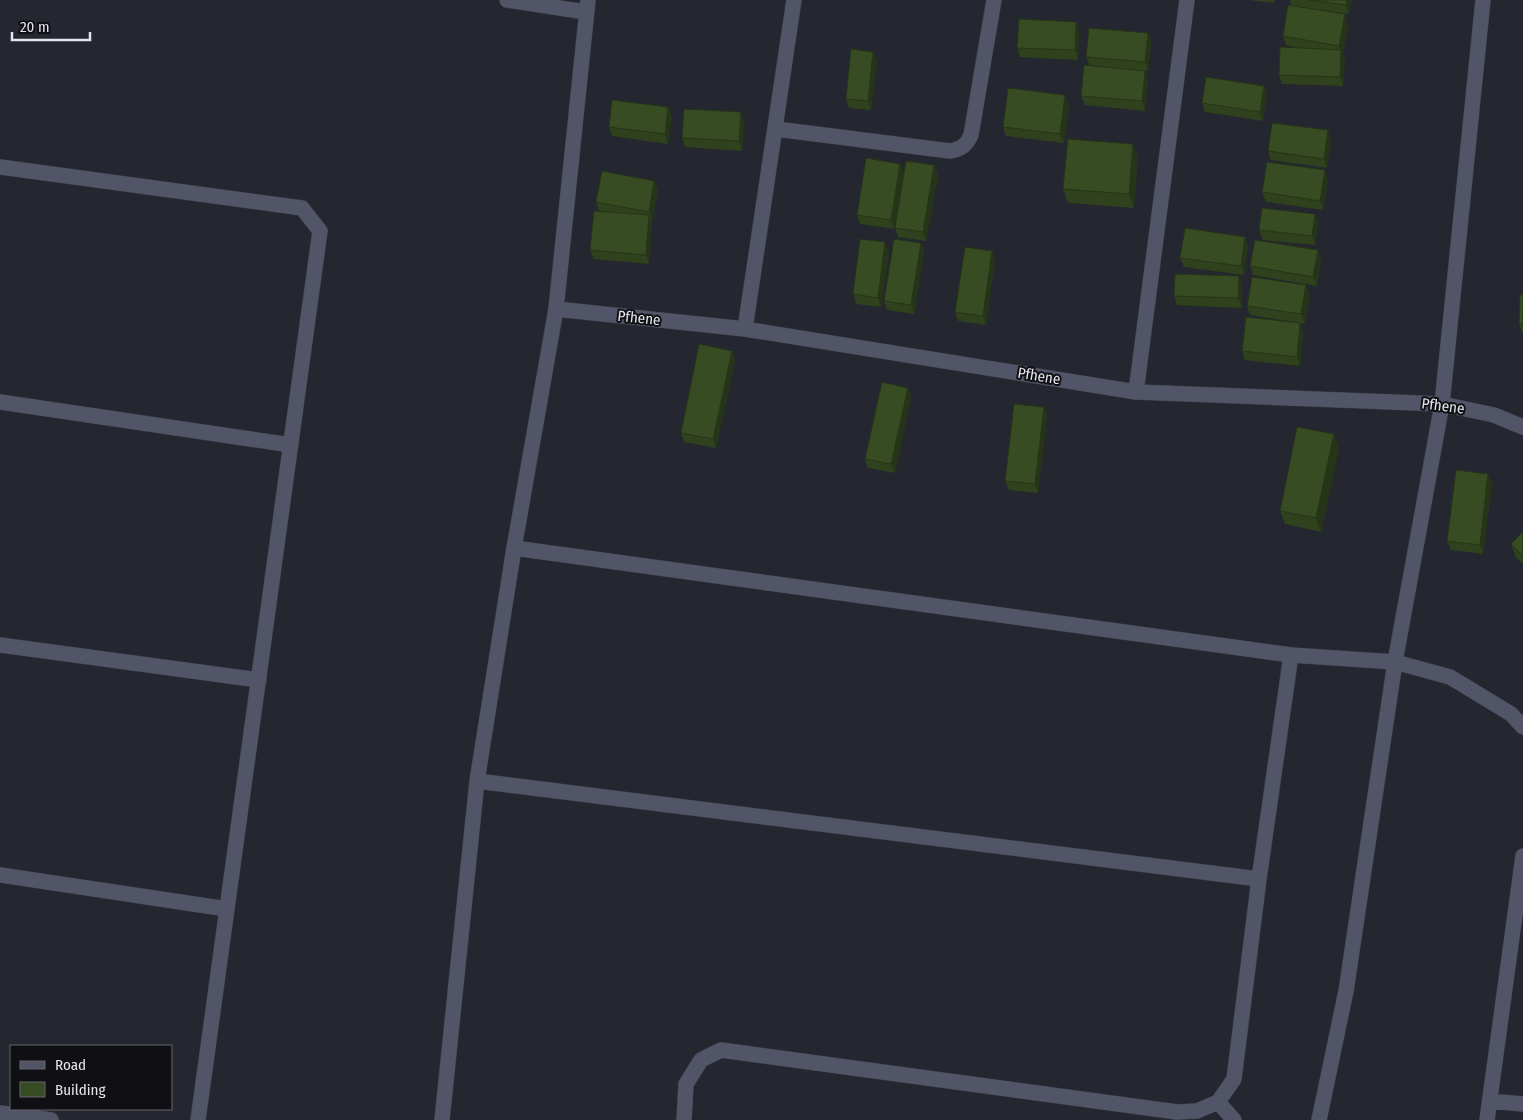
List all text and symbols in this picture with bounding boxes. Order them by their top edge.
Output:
scale bar [12,10,90,42]
text: 20 m [20,18,50,36]
street label: Pfhene [617,307,661,329]
street label: Pfhene [1016,364,1062,388]
street label: Pfhene [1421,394,1465,418]
legend [10,1045,172,1110]
text: Road [55,1056,86,1074]
text: Building [55,1081,106,1099]

